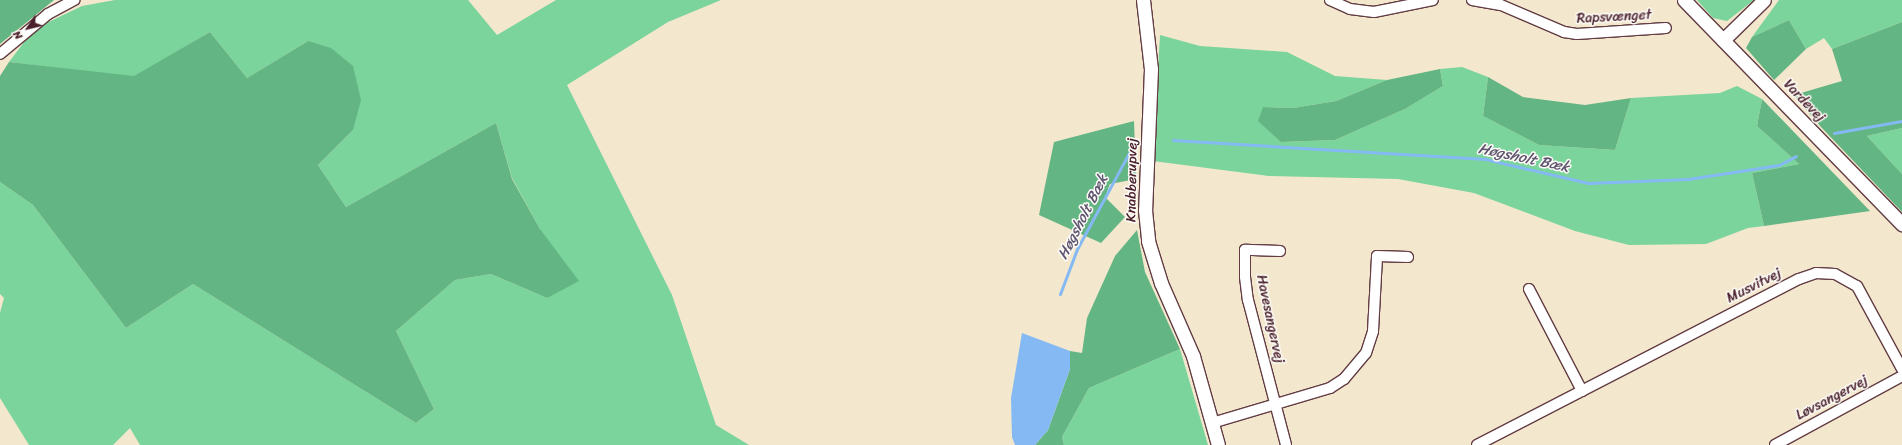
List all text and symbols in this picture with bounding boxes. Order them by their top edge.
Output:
street label: Rapsvænget [1576,7,1652,27]
north arrow [8,8,48,48]
text: N [8,27,28,44]
street label: Vardevej [1780,76,1828,126]
street label: Knabberupvej [1123,138,1141,222]
water label: Høgsholt Bæk [1477,140,1571,176]
water label: Høgsholt Bæk [1054,172,1112,262]
street label: Musvitvej [1724,265,1784,307]
street label: Havesangervej [1252,273,1288,365]
street label: Løvsangervej [1793,372,1871,424]

